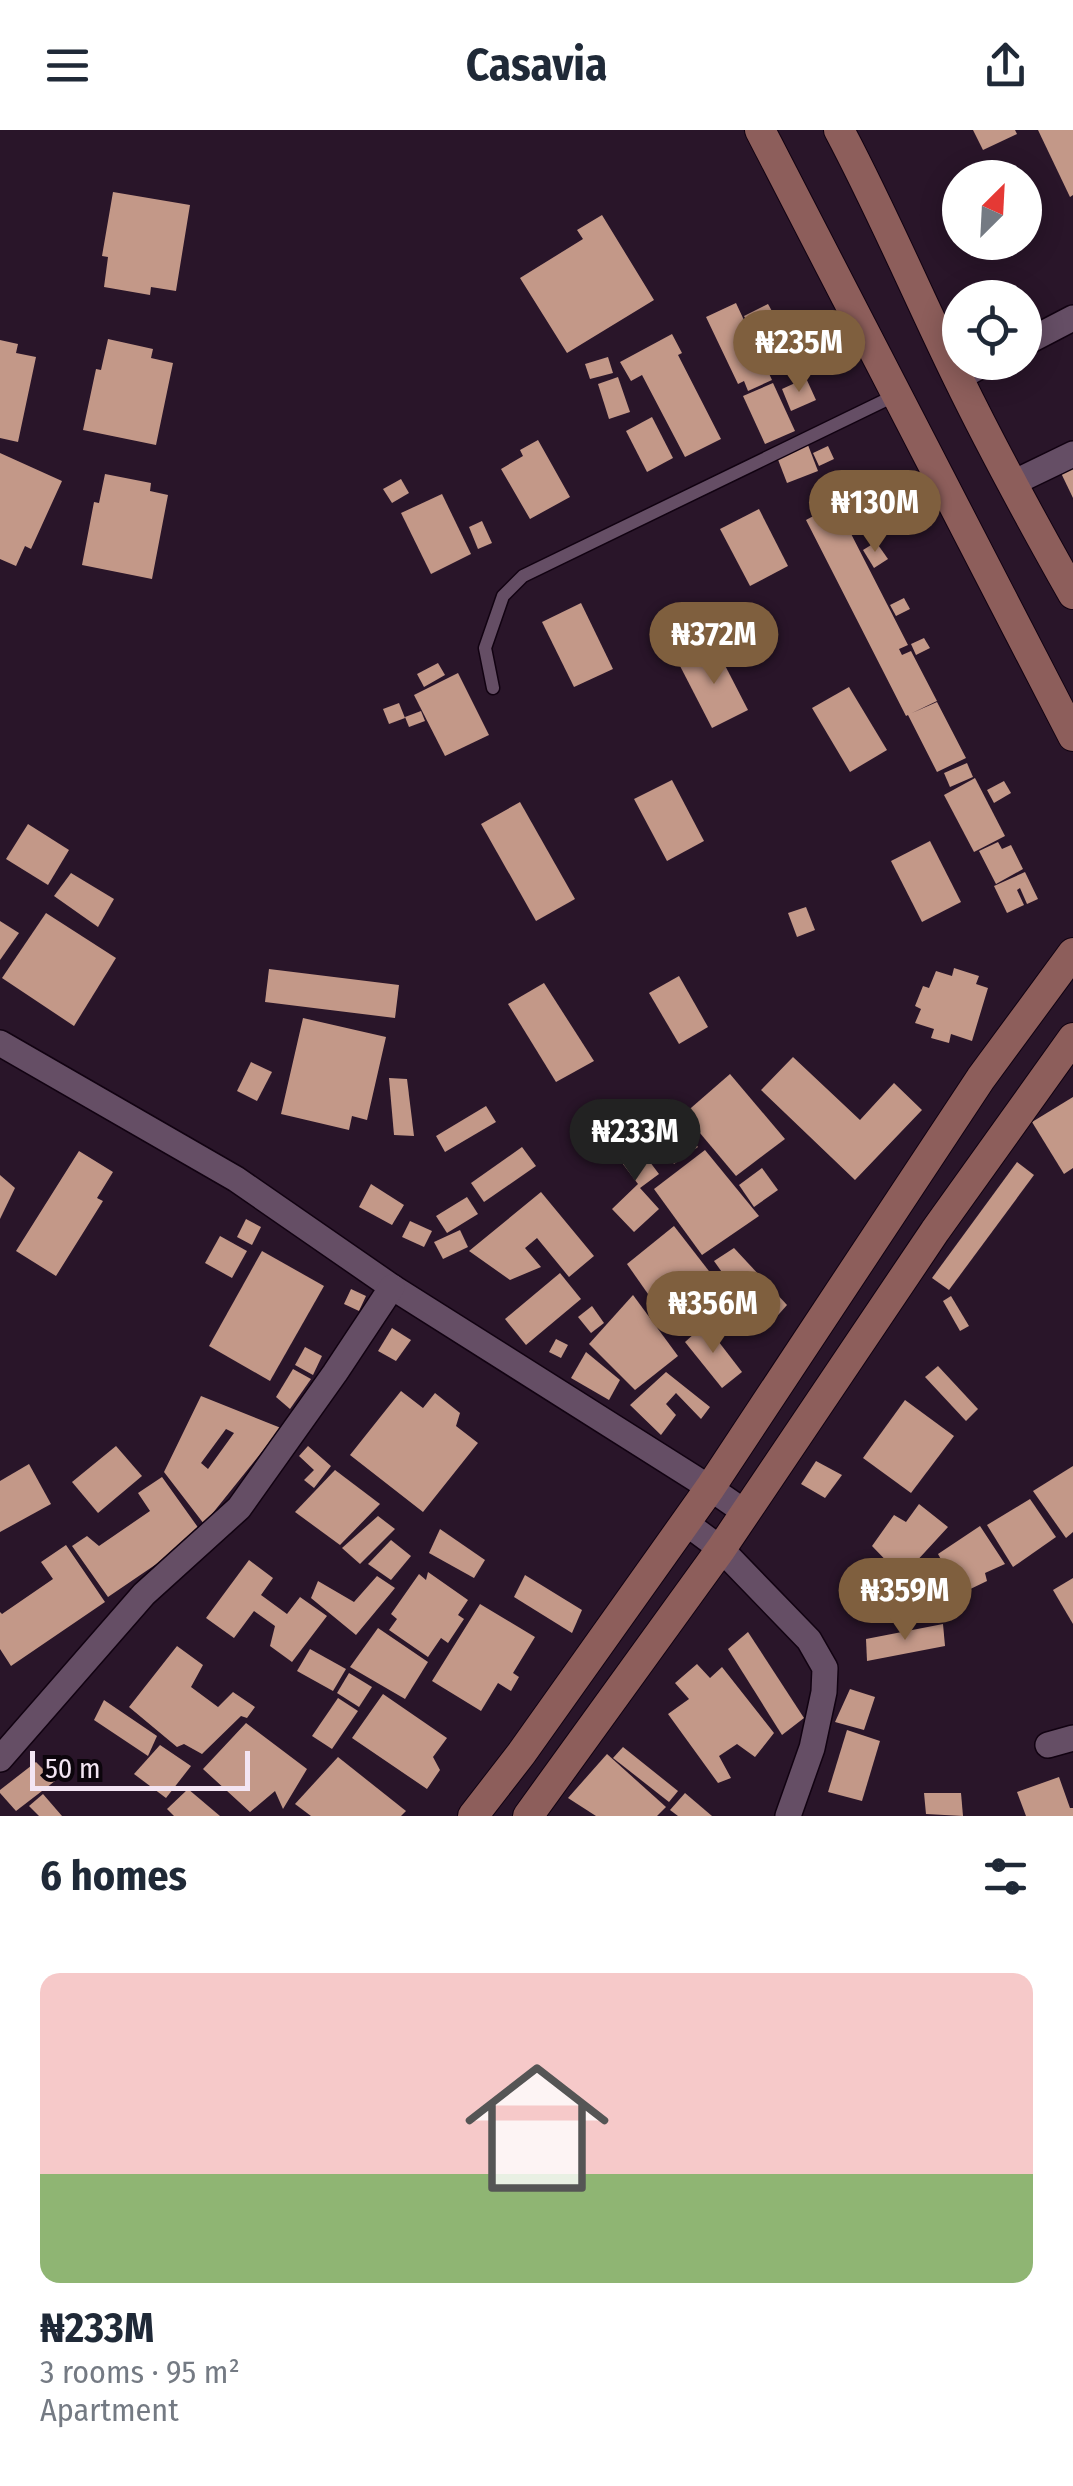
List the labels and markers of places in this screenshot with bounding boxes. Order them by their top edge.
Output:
pin: ₦235M [729,310,869,395]
pin: ₦130M [805,470,945,555]
pin: ₦372M [644,602,784,687]
pin: ₦233M [565,1099,705,1184]
pin: ₦356M [643,1271,783,1356]
pin: ₦359M [835,1558,975,1643]

